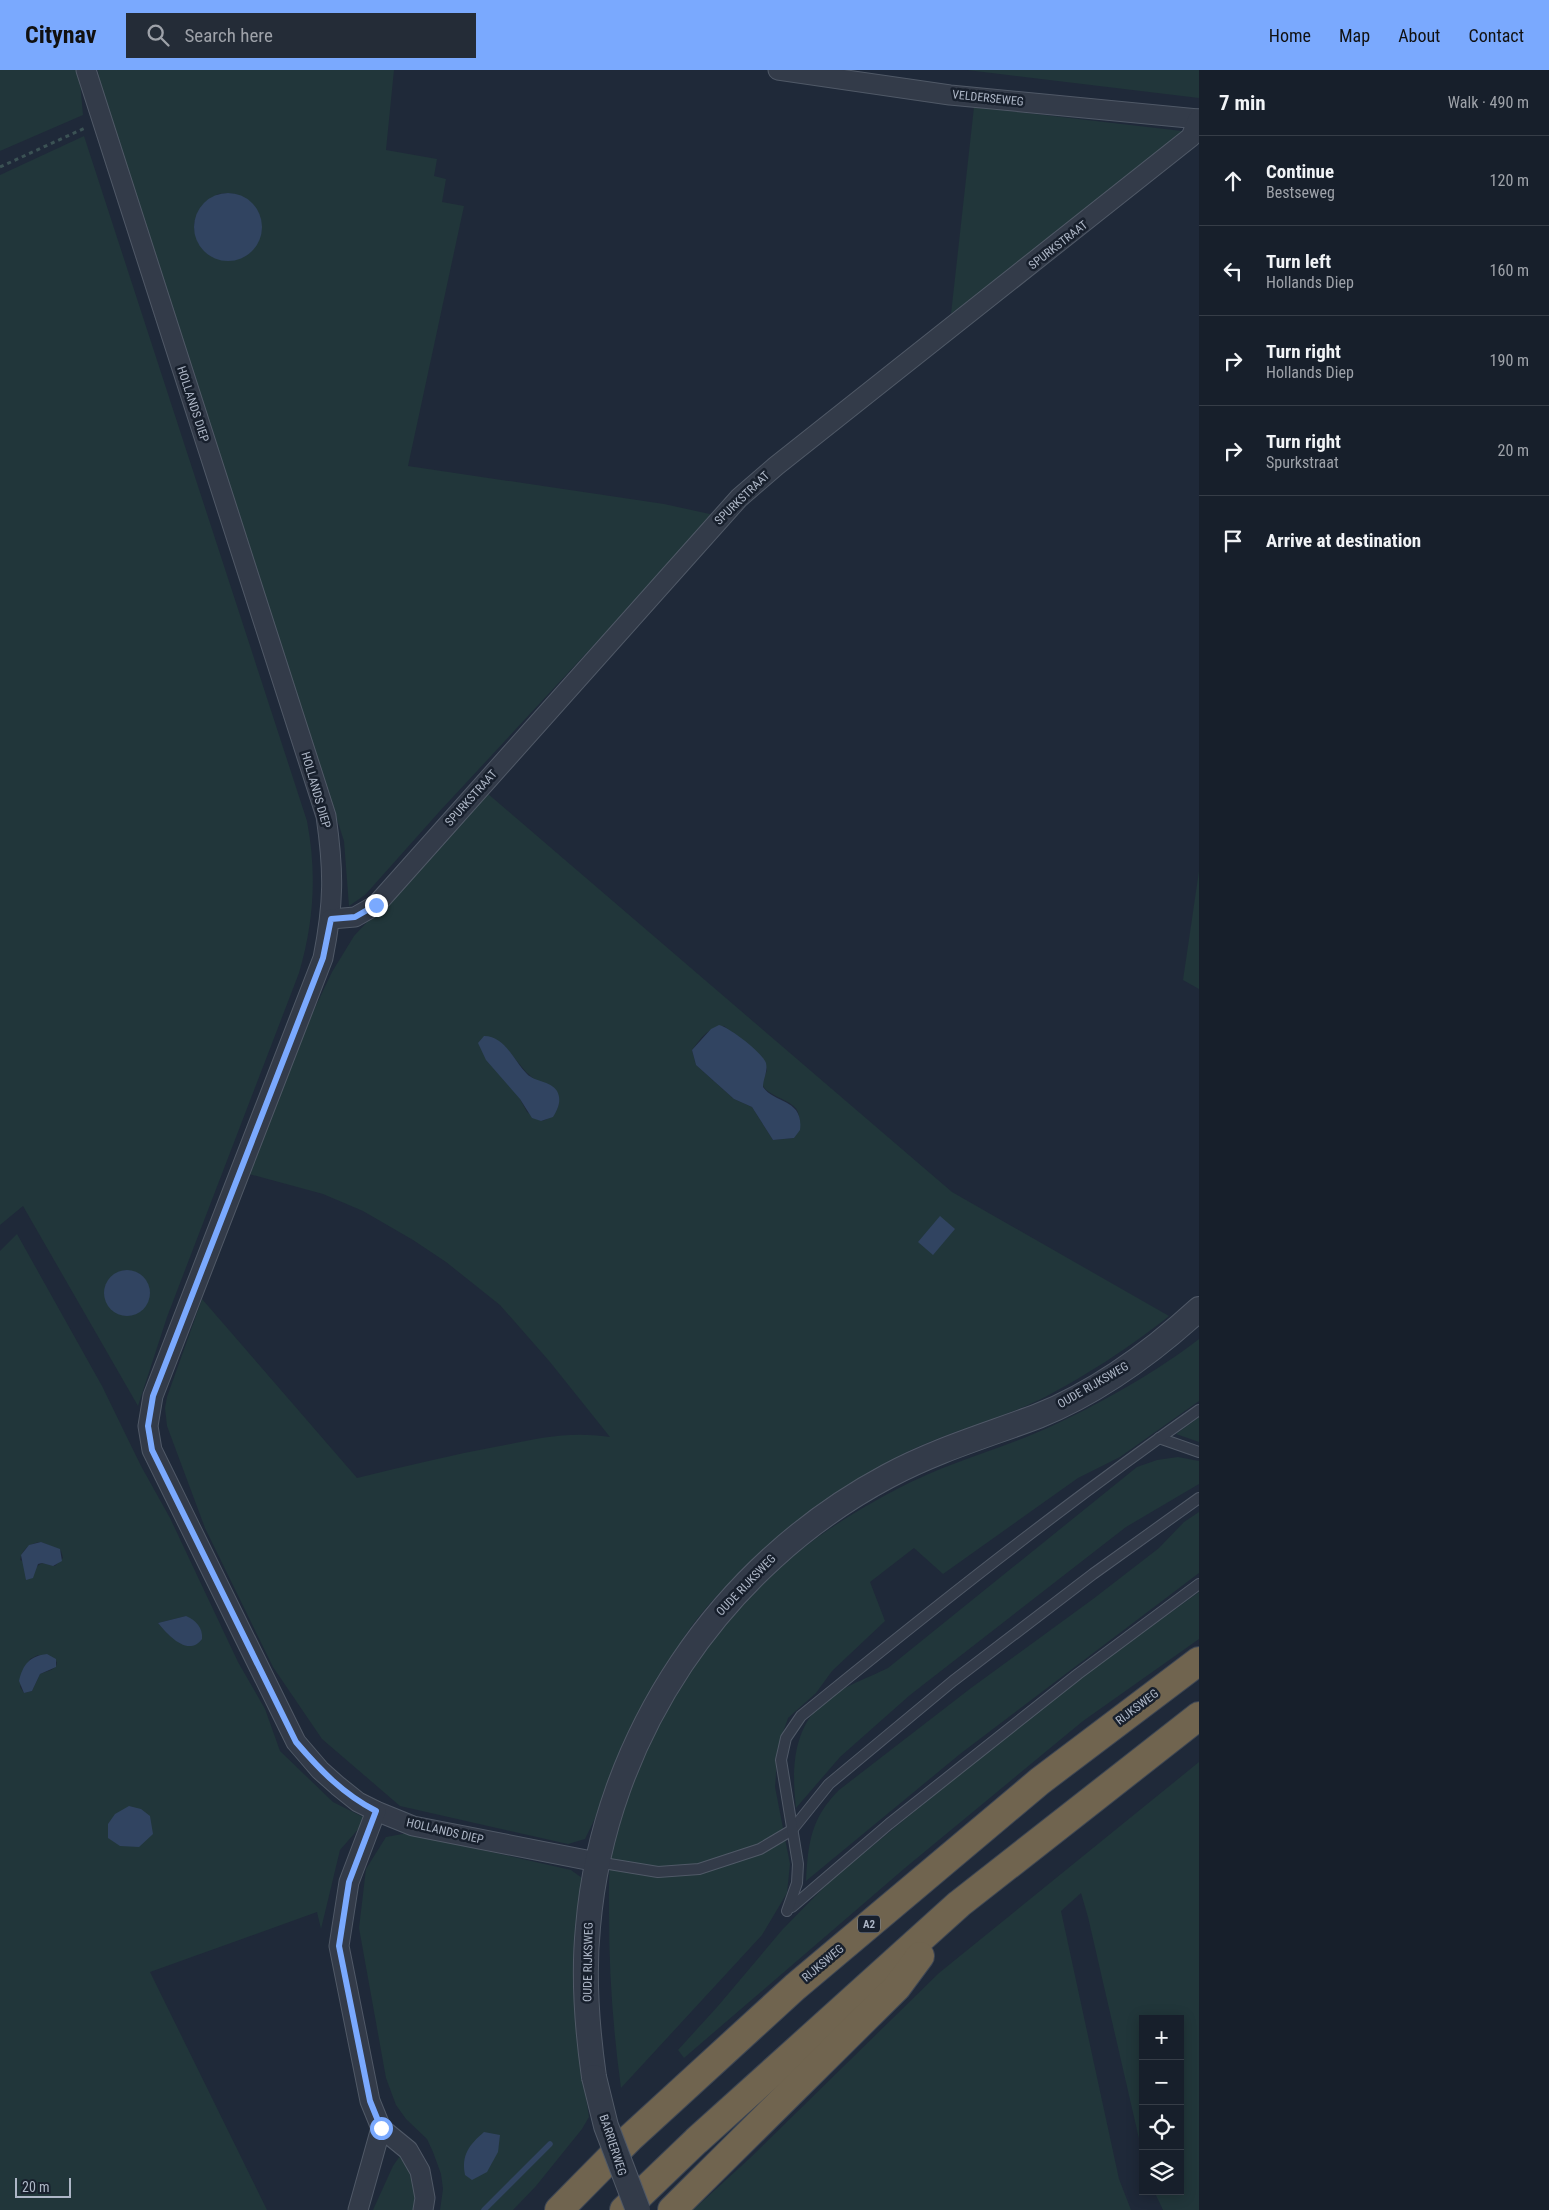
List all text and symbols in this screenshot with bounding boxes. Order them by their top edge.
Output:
search box [126,13,476,58]
text: Citynav [25,21,96,49]
icon: search [144,21,172,49]
text: Search here [184,24,273,47]
text: Home [1269,25,1311,46]
text: Map [1339,25,1370,46]
text: About [1398,25,1440,46]
text: Contact [1468,25,1524,46]
street label: VELDERSEWEG [951,87,1025,109]
text: 7 min [1219,91,1266,115]
text: Walk · 490 m [1448,93,1529,112]
text: Continue [1266,160,1334,183]
icon: ahead [1219,167,1247,195]
text: 120 m [1490,171,1529,190]
text: Bestseweg [1266,183,1335,202]
street label: SPURKSTRAAT [1026,218,1090,272]
text: Turn left [1266,250,1331,273]
icon: left [1219,257,1247,285]
text: 160 m [1490,261,1529,280]
text: Hollands Diep [1266,273,1354,292]
text: Turn right [1266,340,1341,363]
icon: right [1219,347,1247,375]
text: 190 m [1490,351,1529,370]
text: Hollands Diep [1266,363,1354,382]
street label: HOLLANDS DIEP [174,364,212,444]
text: Turn right [1266,430,1341,453]
icon: right [1219,437,1247,465]
text: 20 m [1497,441,1529,460]
text: Spurkstraat [1266,453,1339,472]
street label: SPURKSTRAAT [712,468,772,528]
icon: arrive [1219,527,1247,555]
text: Arrive at destination [1266,529,1421,552]
street label: HOLLANDS DIEP [298,750,334,830]
street label: SPURKSTRAAT [442,767,500,829]
route end [365,894,388,917]
street label: OUDE RIJKSWEG [1055,1359,1131,1411]
street label: OUDE RIJKSWEG [713,1551,779,1619]
street label: RIJKSWEG [1113,1686,1161,1728]
street label: HOLLANDS DIEP [405,1815,485,1847]
road number: A2 [858,1916,880,1932]
street label: OUDE RIJKSWEG [580,1922,596,2002]
street label: RIJKSWEG [799,1942,847,1984]
map controls [1139,2015,1184,2195]
button: + [1139,2015,1184,2060]
button: − [1139,2060,1184,2105]
button: locate [1139,2105,1184,2150]
street label: BARRIERWEG [596,2113,630,2177]
route start [370,2117,393,2140]
button: layers [1139,2150,1184,2195]
scale bar [15,2175,71,2198]
text: 20 m [22,2179,50,2195]

